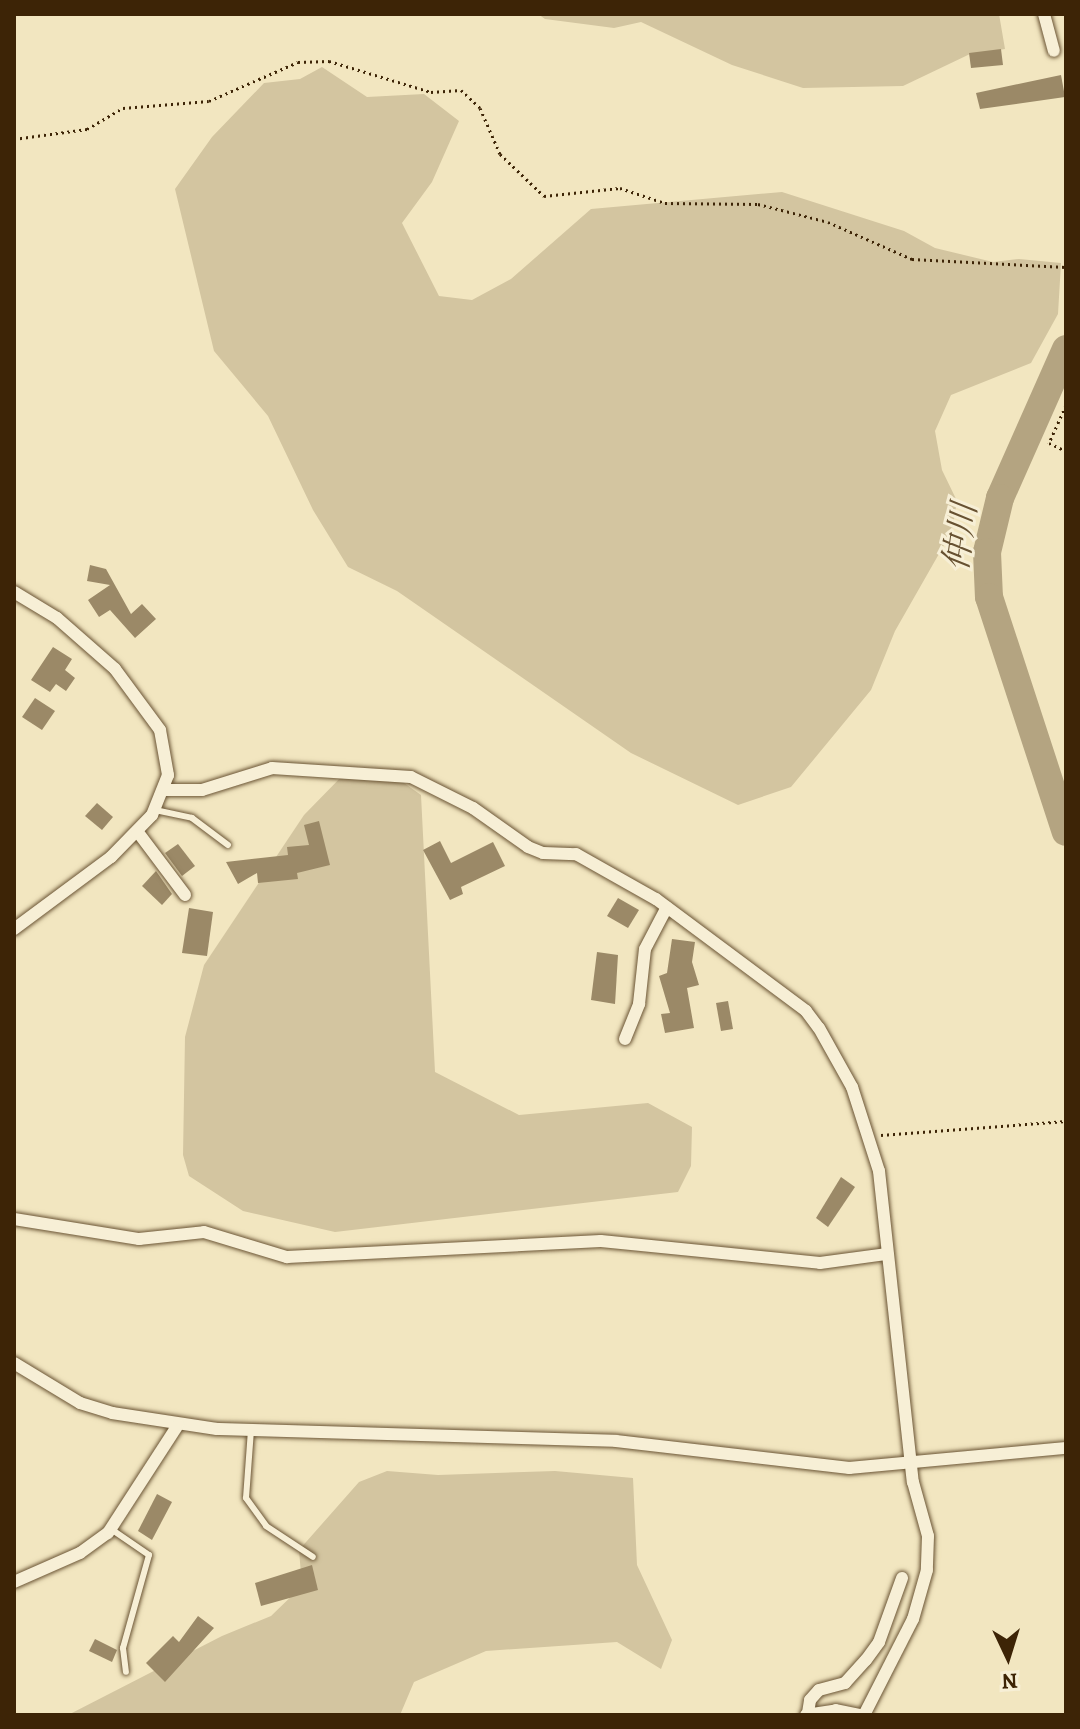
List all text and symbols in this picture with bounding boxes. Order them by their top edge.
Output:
water label: 仲川 [935,500,985,574]
north arrow [968,1617,1048,1697]
text: N [1001,1665,1019,1696]

